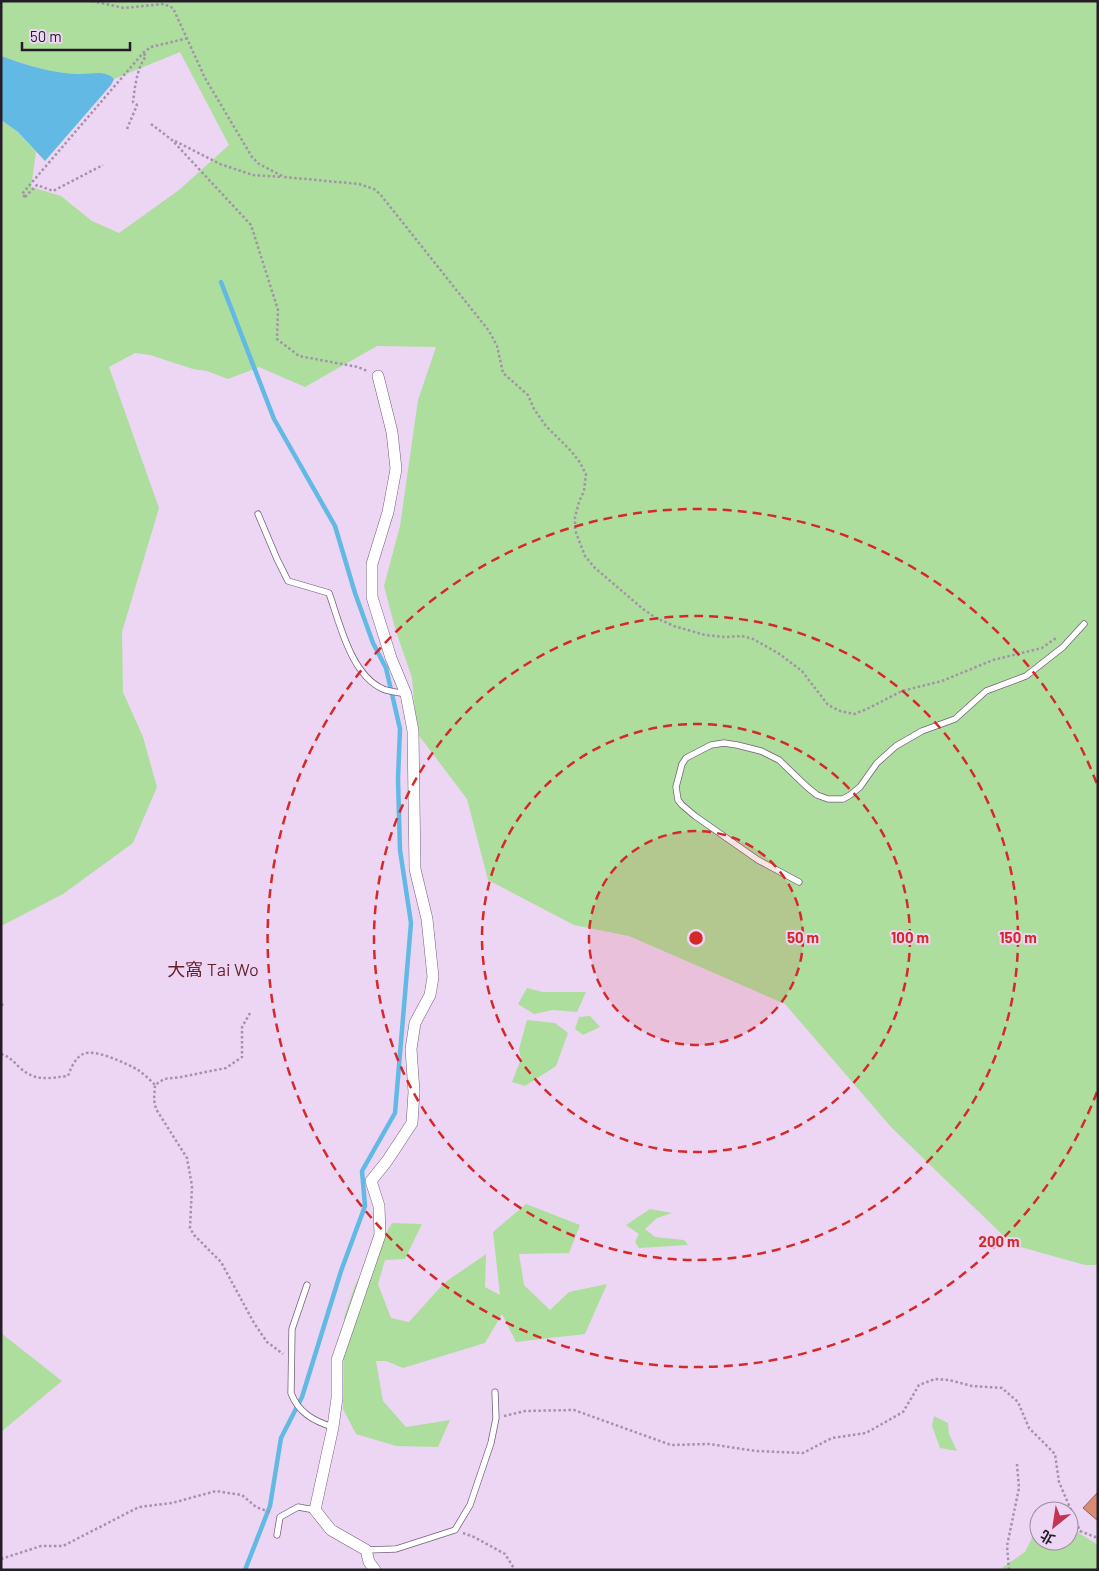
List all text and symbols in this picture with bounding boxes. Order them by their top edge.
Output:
scale bar [22,20,130,52]
text: 50 m [30,27,62,45]
text: 50 m [787,928,819,946]
text: 100 m [891,928,929,946]
text: 150 m [999,928,1037,946]
centre of rings [687,929,705,947]
district label: 大窩 Tai Wo [167,958,259,980]
text: 200 m [978,1232,1020,1250]
north arrow [1029,1501,1079,1551]
text: 北 [1037,1527,1058,1549]

